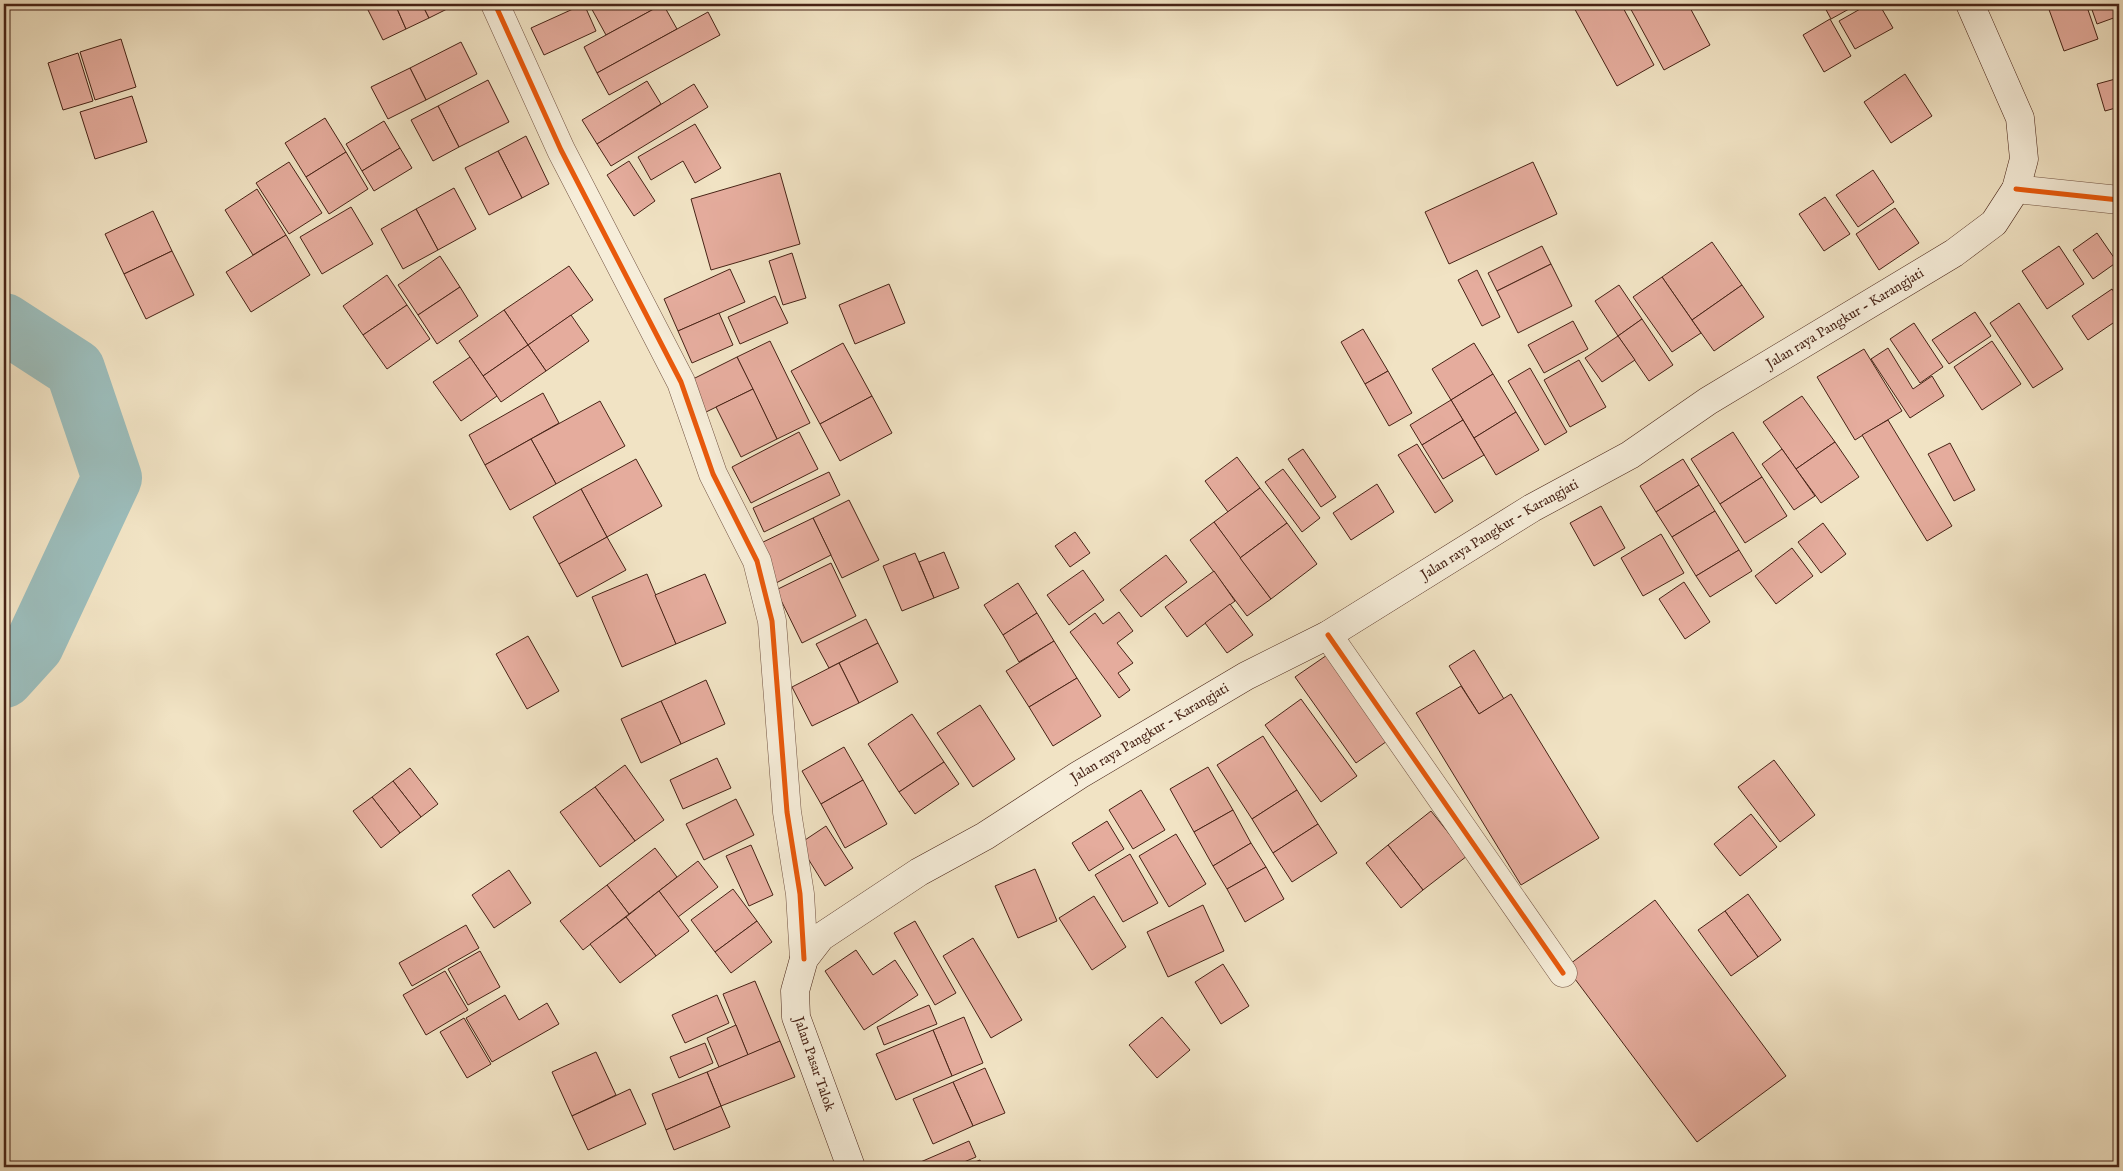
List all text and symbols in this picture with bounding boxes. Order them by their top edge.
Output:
street label: Jalan raya Pangkur - Karangjati [1761,264,1927,374]
street label: Jalan raya Pangkur - Karangjati [1416,475,1582,585]
street label: Jalan raya Pangkur - Karangjati [1066,679,1232,788]
street label: Jalan Pasar Talok [789,1012,839,1114]

